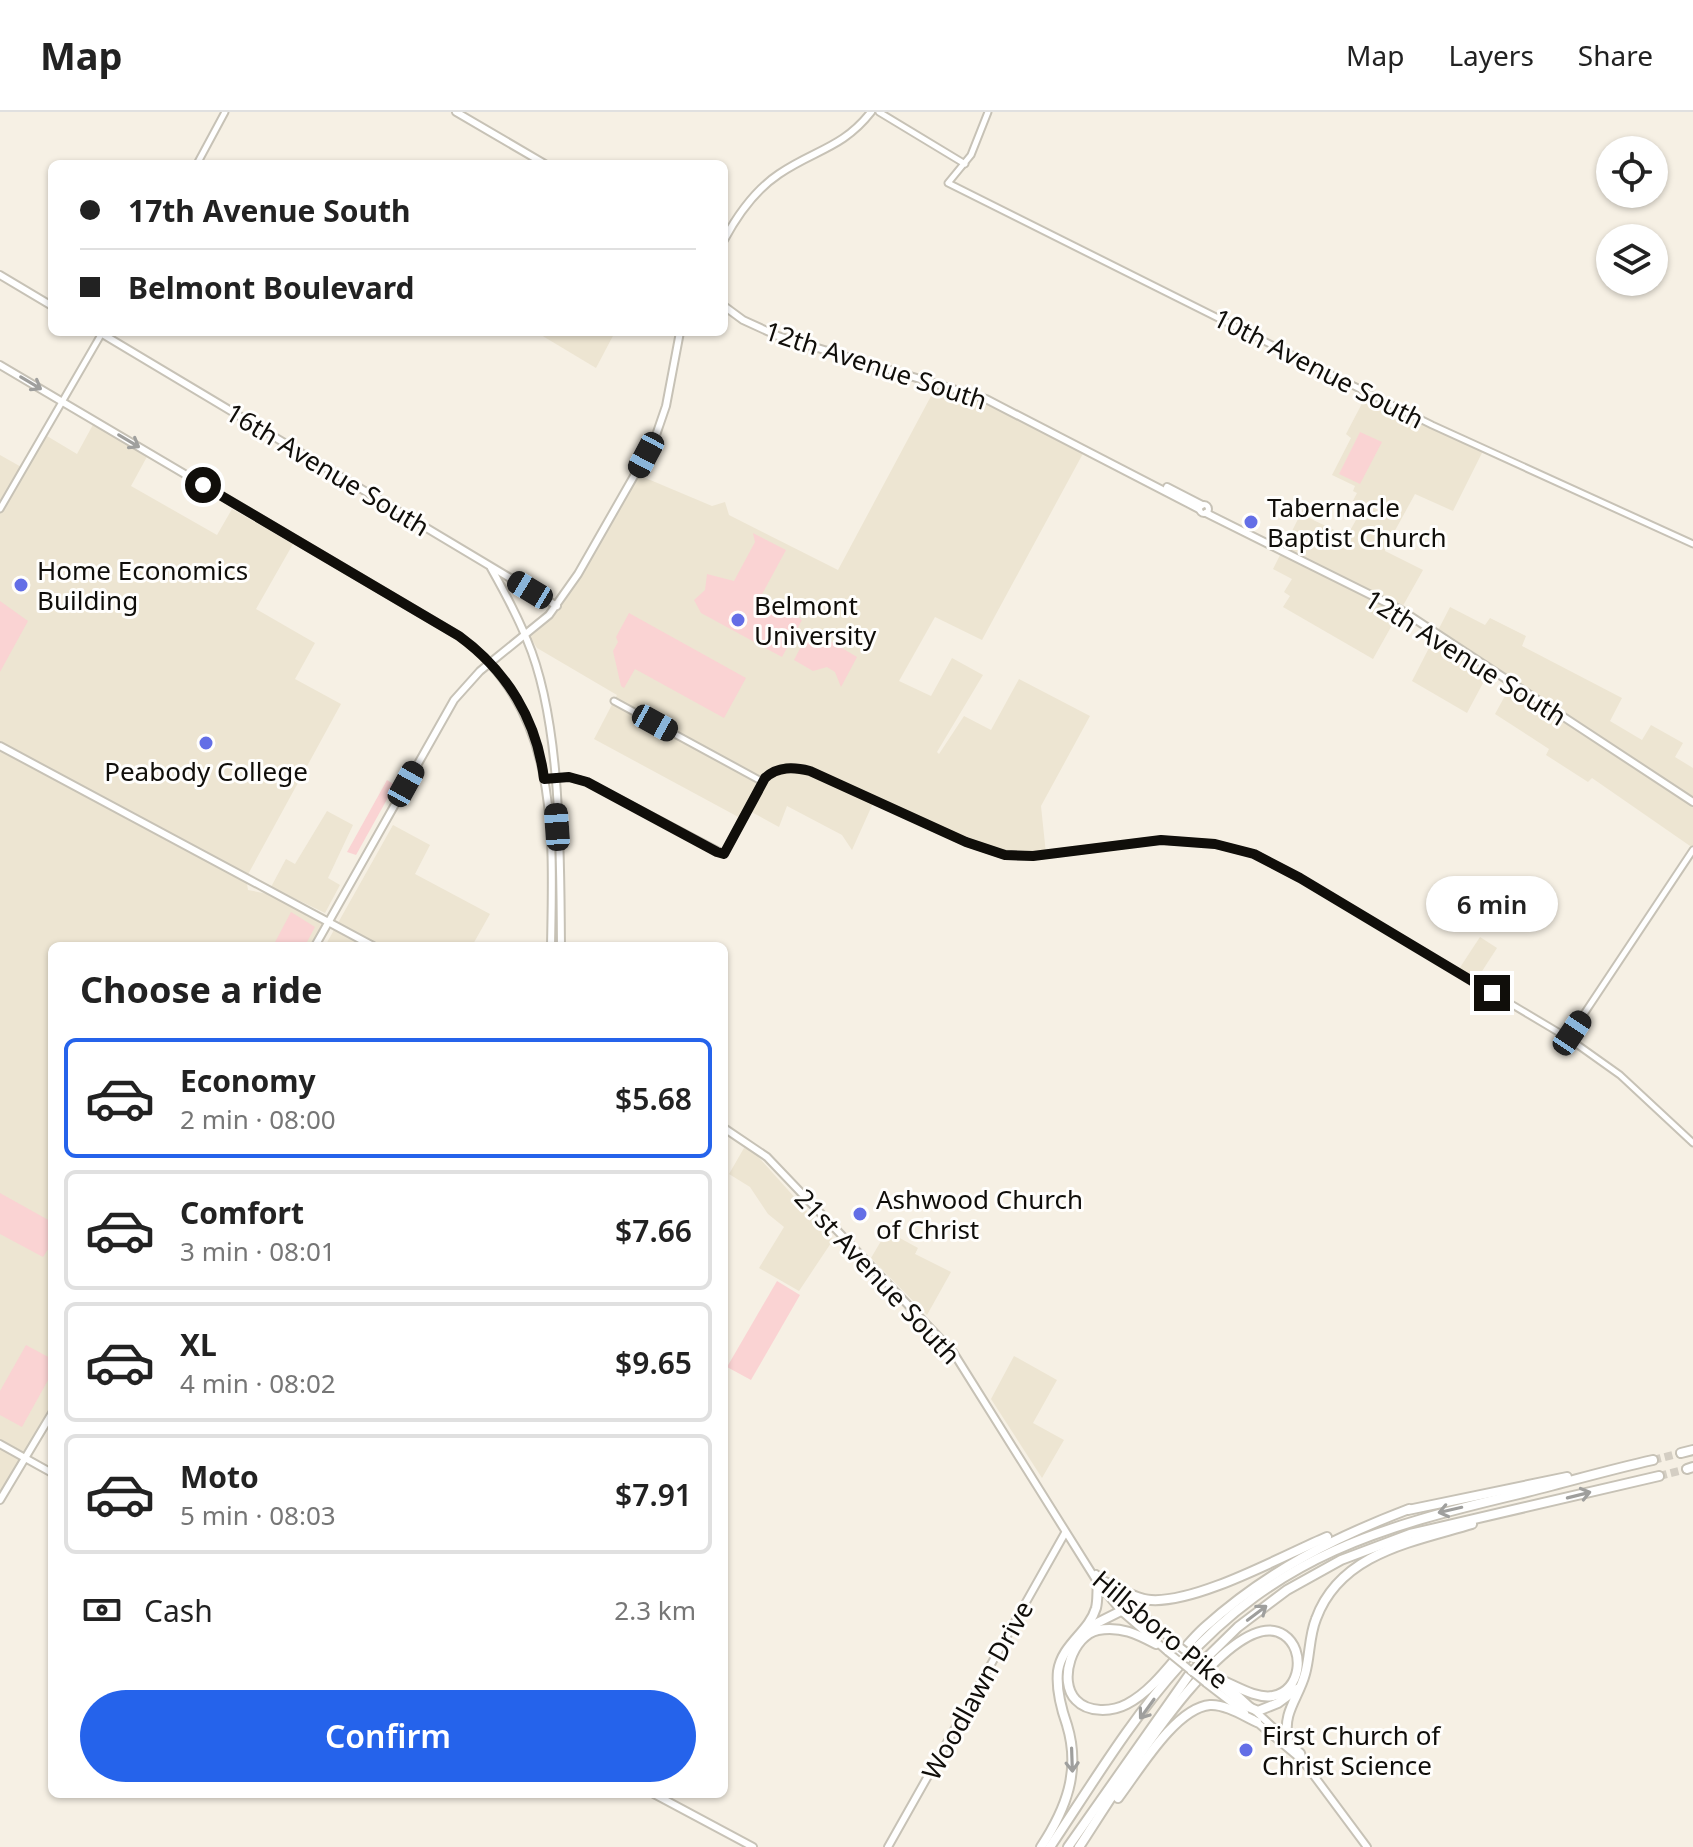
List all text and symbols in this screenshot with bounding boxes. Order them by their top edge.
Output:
text: Map [40,29,123,81]
text: Map [1346,36,1404,74]
text: Layers [1448,36,1534,74]
text: Share [1578,36,1653,74]
map controls [1596,136,1668,296]
button: locate [1596,136,1668,208]
text: 17th Avenue South [128,190,410,231]
button: layers [1596,224,1668,296]
text: Belmont Boulevard [128,267,414,308]
street label: 10th Avenue South [1208,299,1430,437]
street label: 12th Avenue South [760,312,992,418]
one-way arrow [19,375,42,391]
street label: 16th Avenue South [219,394,437,544]
car [624,428,668,482]
one-way arrow [117,433,140,449]
route start [185,467,221,503]
place label: Tabernacle Baptist Church [1267,489,1447,555]
marker: Tabernacle Baptist Church [1242,513,1260,531]
place label: Home Economics Building [37,552,248,618]
car [503,567,557,613]
marker: Home Economics Building [12,576,30,594]
street label: 12th Avenue South [1358,580,1574,734]
place label: Belmont University [754,587,877,653]
marker: Belmont University [729,611,747,629]
car [628,701,682,745]
marker: Peabody College [197,734,215,752]
place label: Peabody College [104,753,308,789]
car [384,757,428,811]
car [543,802,571,852]
callout: 6 min [1426,877,1558,933]
text: 6 min [1457,886,1527,922]
text: Choose a ride [80,965,322,1014]
route end [1474,975,1510,1011]
car [1549,1006,1595,1060]
text: Economy [180,1060,316,1101]
icon: car [84,1062,156,1134]
text: $5.68 [615,1078,692,1119]
text: 2 min · 08:00 [180,1101,336,1137]
street label: 21st Avenue South [787,1180,969,1372]
place label: Ashwood Church of Christ [876,1181,1083,1247]
text: Comfort [180,1192,304,1233]
icon: car [84,1194,156,1266]
marker: Ashwood Church of Christ [851,1205,869,1223]
text: $7.66 [615,1210,692,1251]
text: 3 min · 08:01 [180,1233,336,1269]
text: XL [180,1324,217,1365]
icon: car [84,1326,156,1398]
text: $9.65 [615,1342,692,1383]
text: 4 min · 08:02 [180,1365,336,1401]
text: Moto [180,1456,259,1497]
icon: car [84,1458,156,1530]
text: $7.91 [615,1474,692,1515]
one-way arrow [1566,1487,1591,1502]
text: 5 min · 08:03 [180,1497,336,1533]
one-way arrow [1438,1504,1463,1519]
street label: Hillsboro Pike [1085,1561,1237,1697]
icon: cash [80,1588,124,1632]
text: Cash [144,1590,213,1631]
text: 2.3 km [614,1592,696,1628]
street label: Woodlawn Drive [913,1594,1041,1786]
one-way arrow [1245,1605,1267,1622]
button: Confirm [80,1690,696,1782]
one-way arrow [1138,1697,1155,1719]
place label: First Church of Christ Science [1262,1717,1442,1783]
marker: First Church of Christ Science [1237,1741,1255,1759]
one-way arrow [1065,1746,1080,1773]

